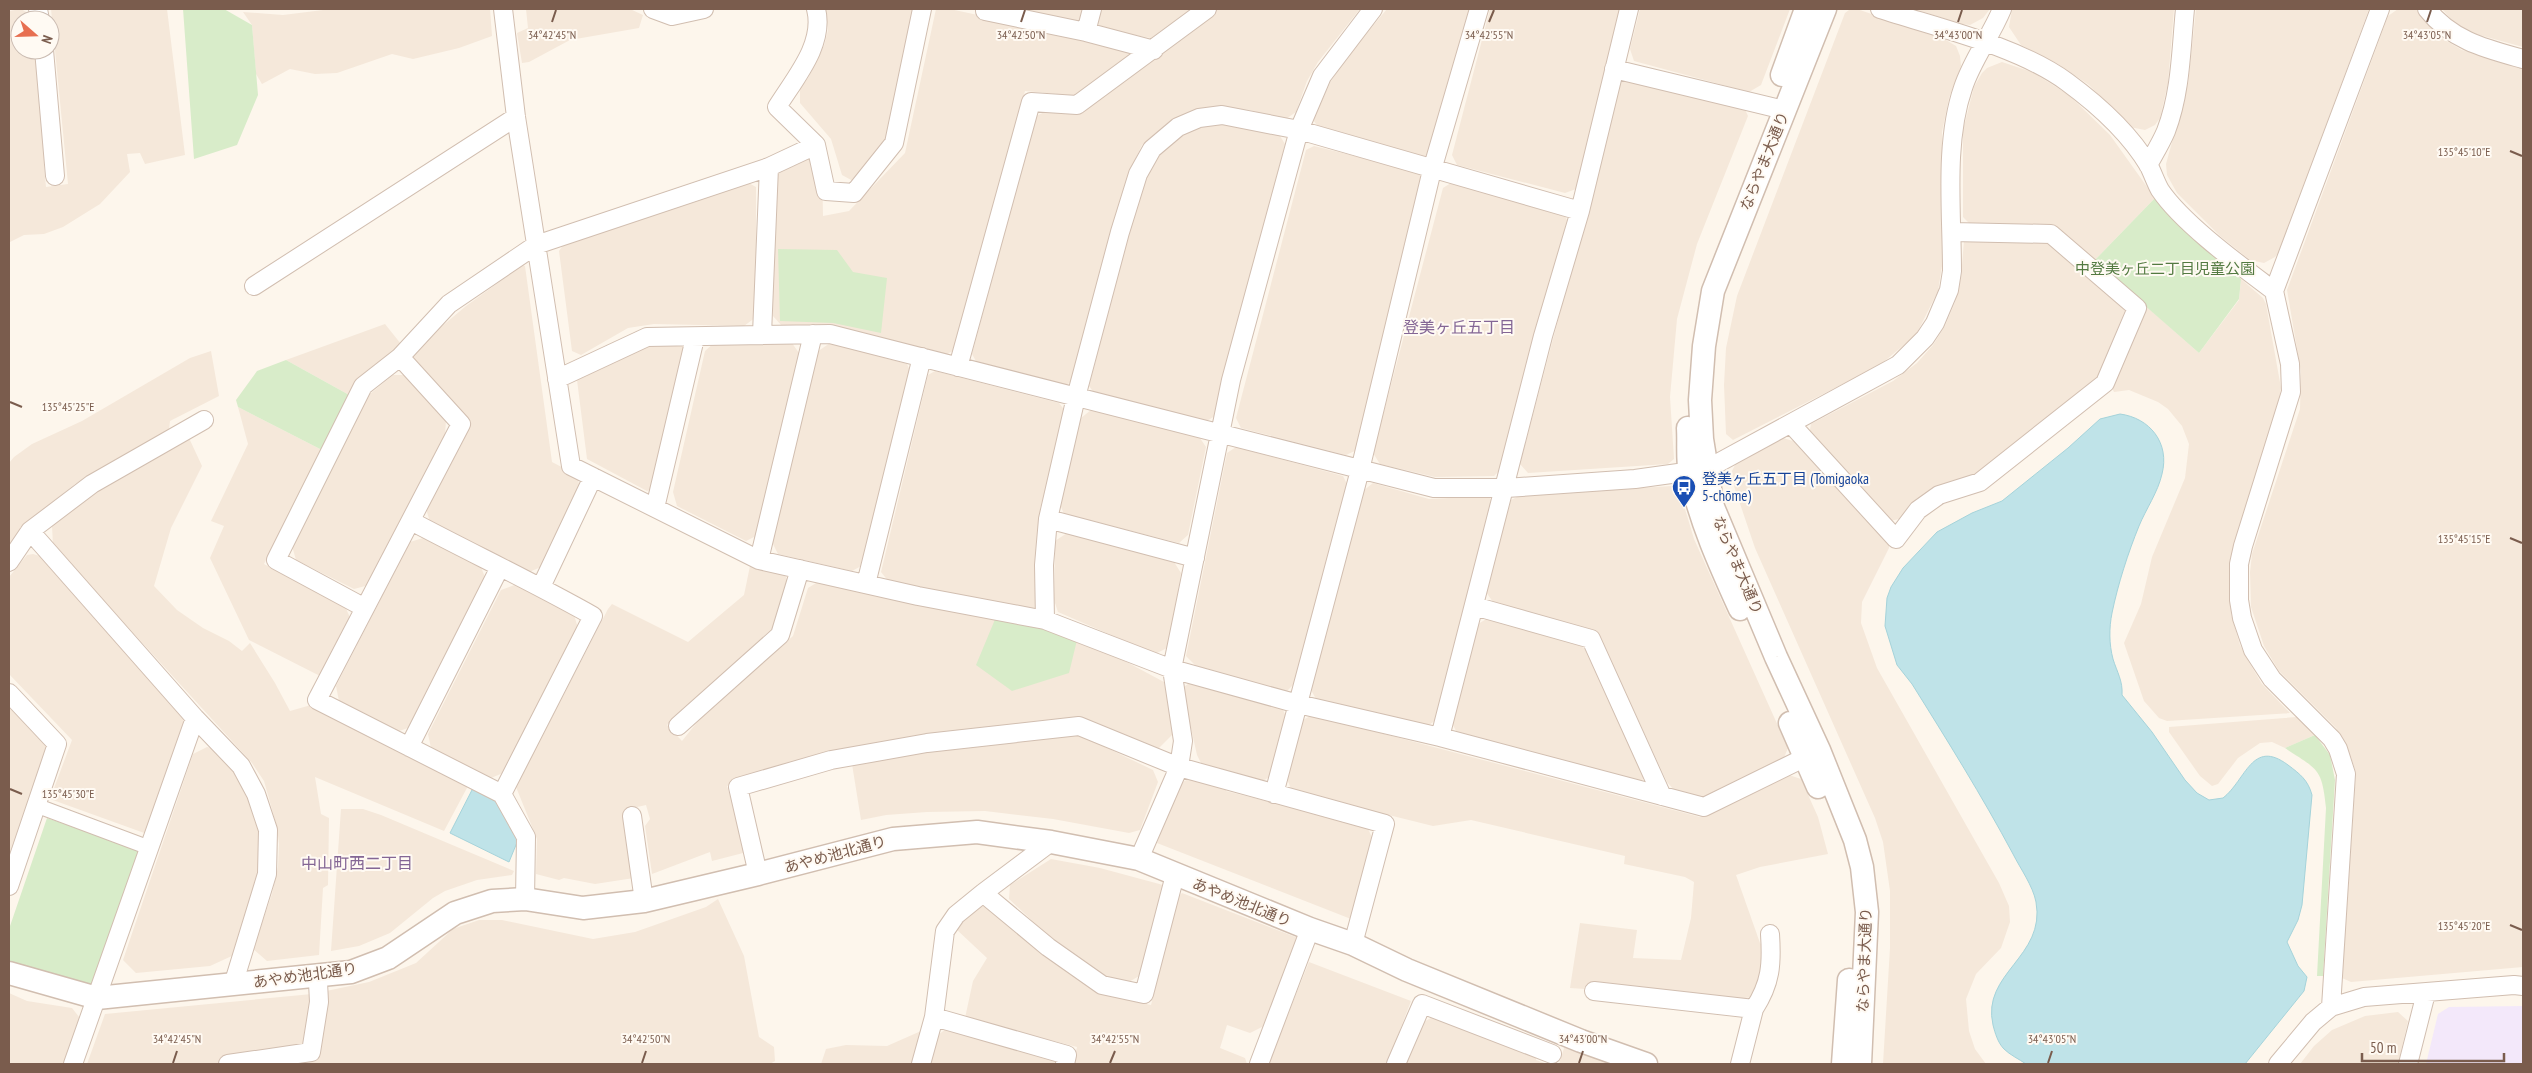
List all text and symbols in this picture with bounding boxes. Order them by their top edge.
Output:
north arrow [10,10,60,60]
text: 34°42'45"N [528,27,576,42]
text: 34°42'50"N [997,27,1045,42]
text: 34°42'55"N [1465,27,1513,42]
text: 34°43'00"N [1934,27,1982,42]
text: 34°43'05"N [2403,27,2451,42]
text: N [37,33,57,46]
street label: ならやま大通り [1736,109,1792,213]
text: 135°45'10"E [2438,144,2490,159]
park label: 中登美ヶ丘二丁目児童公園 [2075,259,2255,278]
district label: 登美ヶ丘五丁目 [1403,317,1515,337]
text: 135°45'25"E [42,399,94,414]
place label: 登美ヶ丘五丁目 (Tomigaoka 5-chōme) [1702,469,1869,505]
bus stop icon: 登美ヶ丘五丁目 (Tomigaoka 5-chōme) [1671,474,1697,508]
street label: ならやま大通り [1709,513,1767,617]
text: 135°45'15"E [2438,531,2490,546]
text: 135°45'30"E [42,786,94,801]
street label: あやめ池北通り [782,831,888,877]
district label: 中山町西二丁目 [301,853,413,873]
street label: あやめ池北通り [1190,874,1294,930]
street label: ならやま大通り [1853,907,1875,1013]
text: 135°45'20"E [2438,918,2490,933]
street label: あやめ池北通り [252,958,358,992]
scale bar [2362,1030,2504,1062]
text: 34°42'45"N [153,1031,201,1046]
text: 34°42'50"N [622,1031,670,1046]
text: 34°42'55"N [1091,1031,1139,1046]
text: 34°43'00"N [1559,1031,1607,1046]
text: 34°43'05"N [2028,1031,2076,1046]
text: 50 m [2370,1038,2396,1057]

